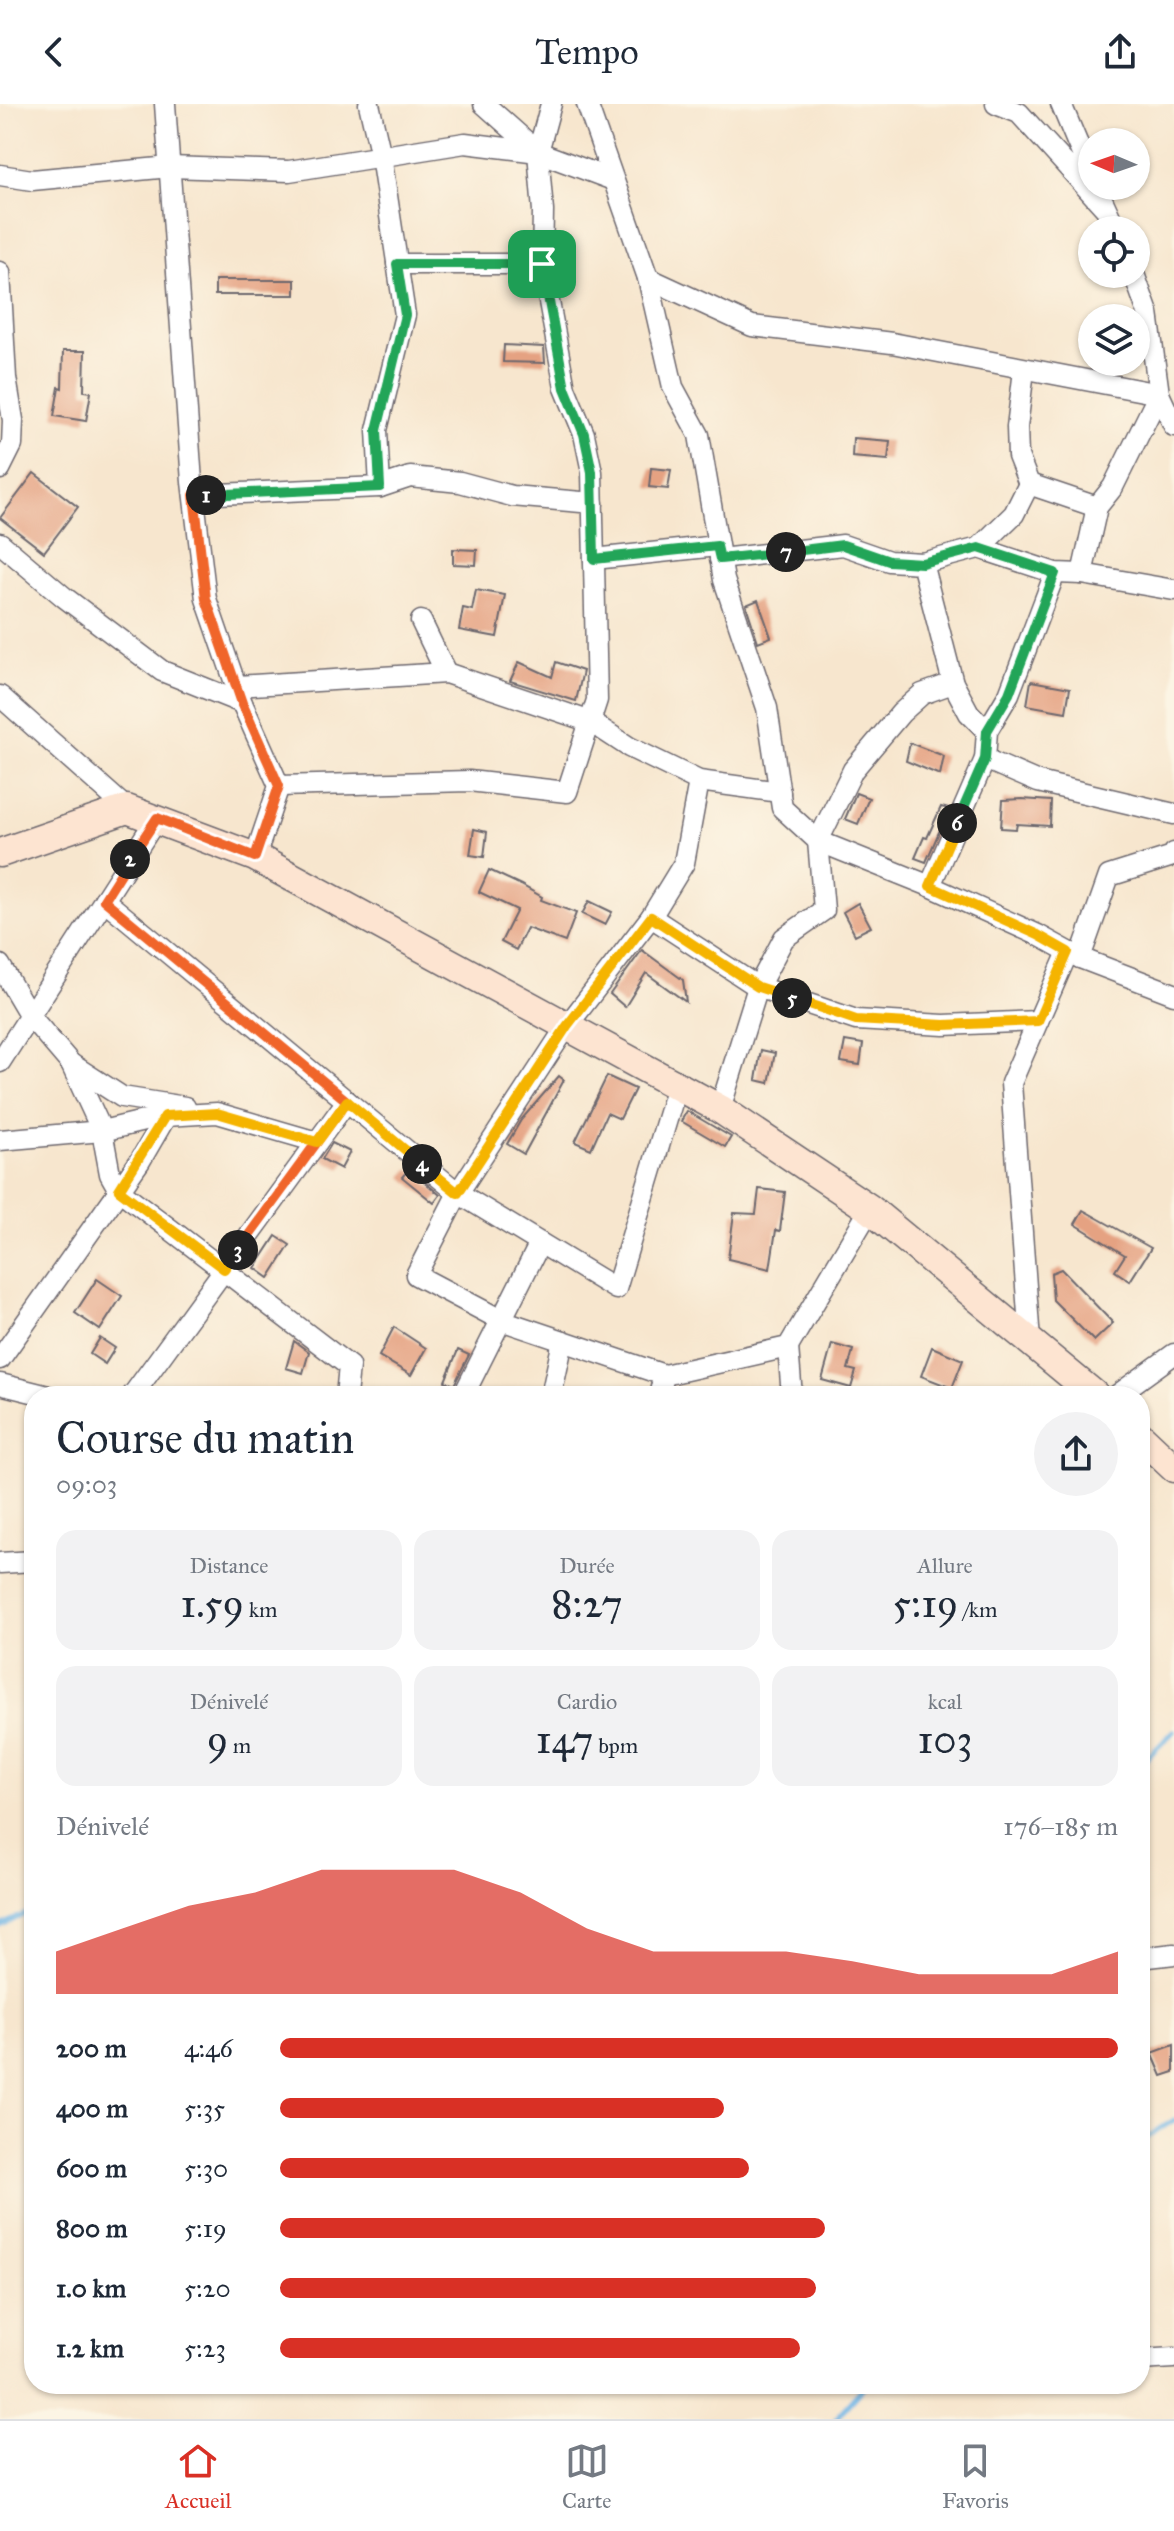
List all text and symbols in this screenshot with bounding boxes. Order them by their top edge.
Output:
icon: back [32,30,76,74]
text: Tempo [535,30,639,74]
icon: share [1098,30,1142,74]
north arrow [1078,128,1150,200]
map controls [1078,128,1150,376]
button: locate [1078,216,1150,288]
pin [508,230,576,298]
icon: arrive [520,242,564,286]
button: layers [1078,304,1150,376]
pin: 1 [186,475,226,515]
text: 1 [202,481,210,508]
pin: 7 [766,532,806,572]
text: 7 [780,538,792,565]
pin: 6 [937,803,977,843]
text: 6 [951,809,963,836]
pin: 2 [110,839,150,879]
text: 2 [125,845,135,872]
pin: 5 [772,978,812,1018]
text: 5 [787,984,797,1011]
pin: 4 [402,1144,442,1184]
text: 4 [416,1150,428,1177]
pin: 3 [218,1230,258,1270]
text: 3 [234,1236,242,1263]
text: Course du matin [56,1411,354,1465]
button: share [1034,1412,1118,1496]
text: 09:03 [56,1468,117,1500]
text: Distance [190,1552,268,1579]
text: Durée [559,1552,615,1579]
text: Allure [917,1552,973,1579]
text: 1.59 [180,1579,244,1628]
text: 8:27 [551,1579,623,1628]
text: 5:19 [892,1579,958,1628]
text: km [244,1596,278,1623]
text: /km [958,1596,998,1623]
text: Dénivelé [190,1688,268,1715]
text: Cardio [557,1688,617,1715]
text: kcal [928,1688,962,1715]
text: 9 [207,1715,228,1764]
text: 147 [536,1715,593,1764]
text: 103 [918,1715,972,1764]
text: m [228,1732,251,1759]
text: bpm [593,1732,638,1759]
text: Dénivelé [56,1810,149,1842]
text: 176–185 m [1003,1810,1118,1842]
text: 200 m [56,2032,127,2064]
text: 4:46 [184,2032,233,2064]
text: 400 m [56,2092,128,2124]
text: 5:35 [184,2092,225,2124]
text: 600 m [56,2152,127,2184]
text: 5:30 [184,2152,228,2184]
text: 800 m [56,2212,128,2244]
text: 5:19 [184,2212,227,2244]
text: 1.0 km [56,2272,126,2304]
text: 5:20 [184,2272,231,2304]
text: 1.2 km [56,2332,124,2364]
text: 5:23 [184,2332,226,2364]
tab: Accueil [165,2439,231,2514]
tab: Carte [562,2439,611,2514]
tab: Favoris [942,2439,1009,2514]

